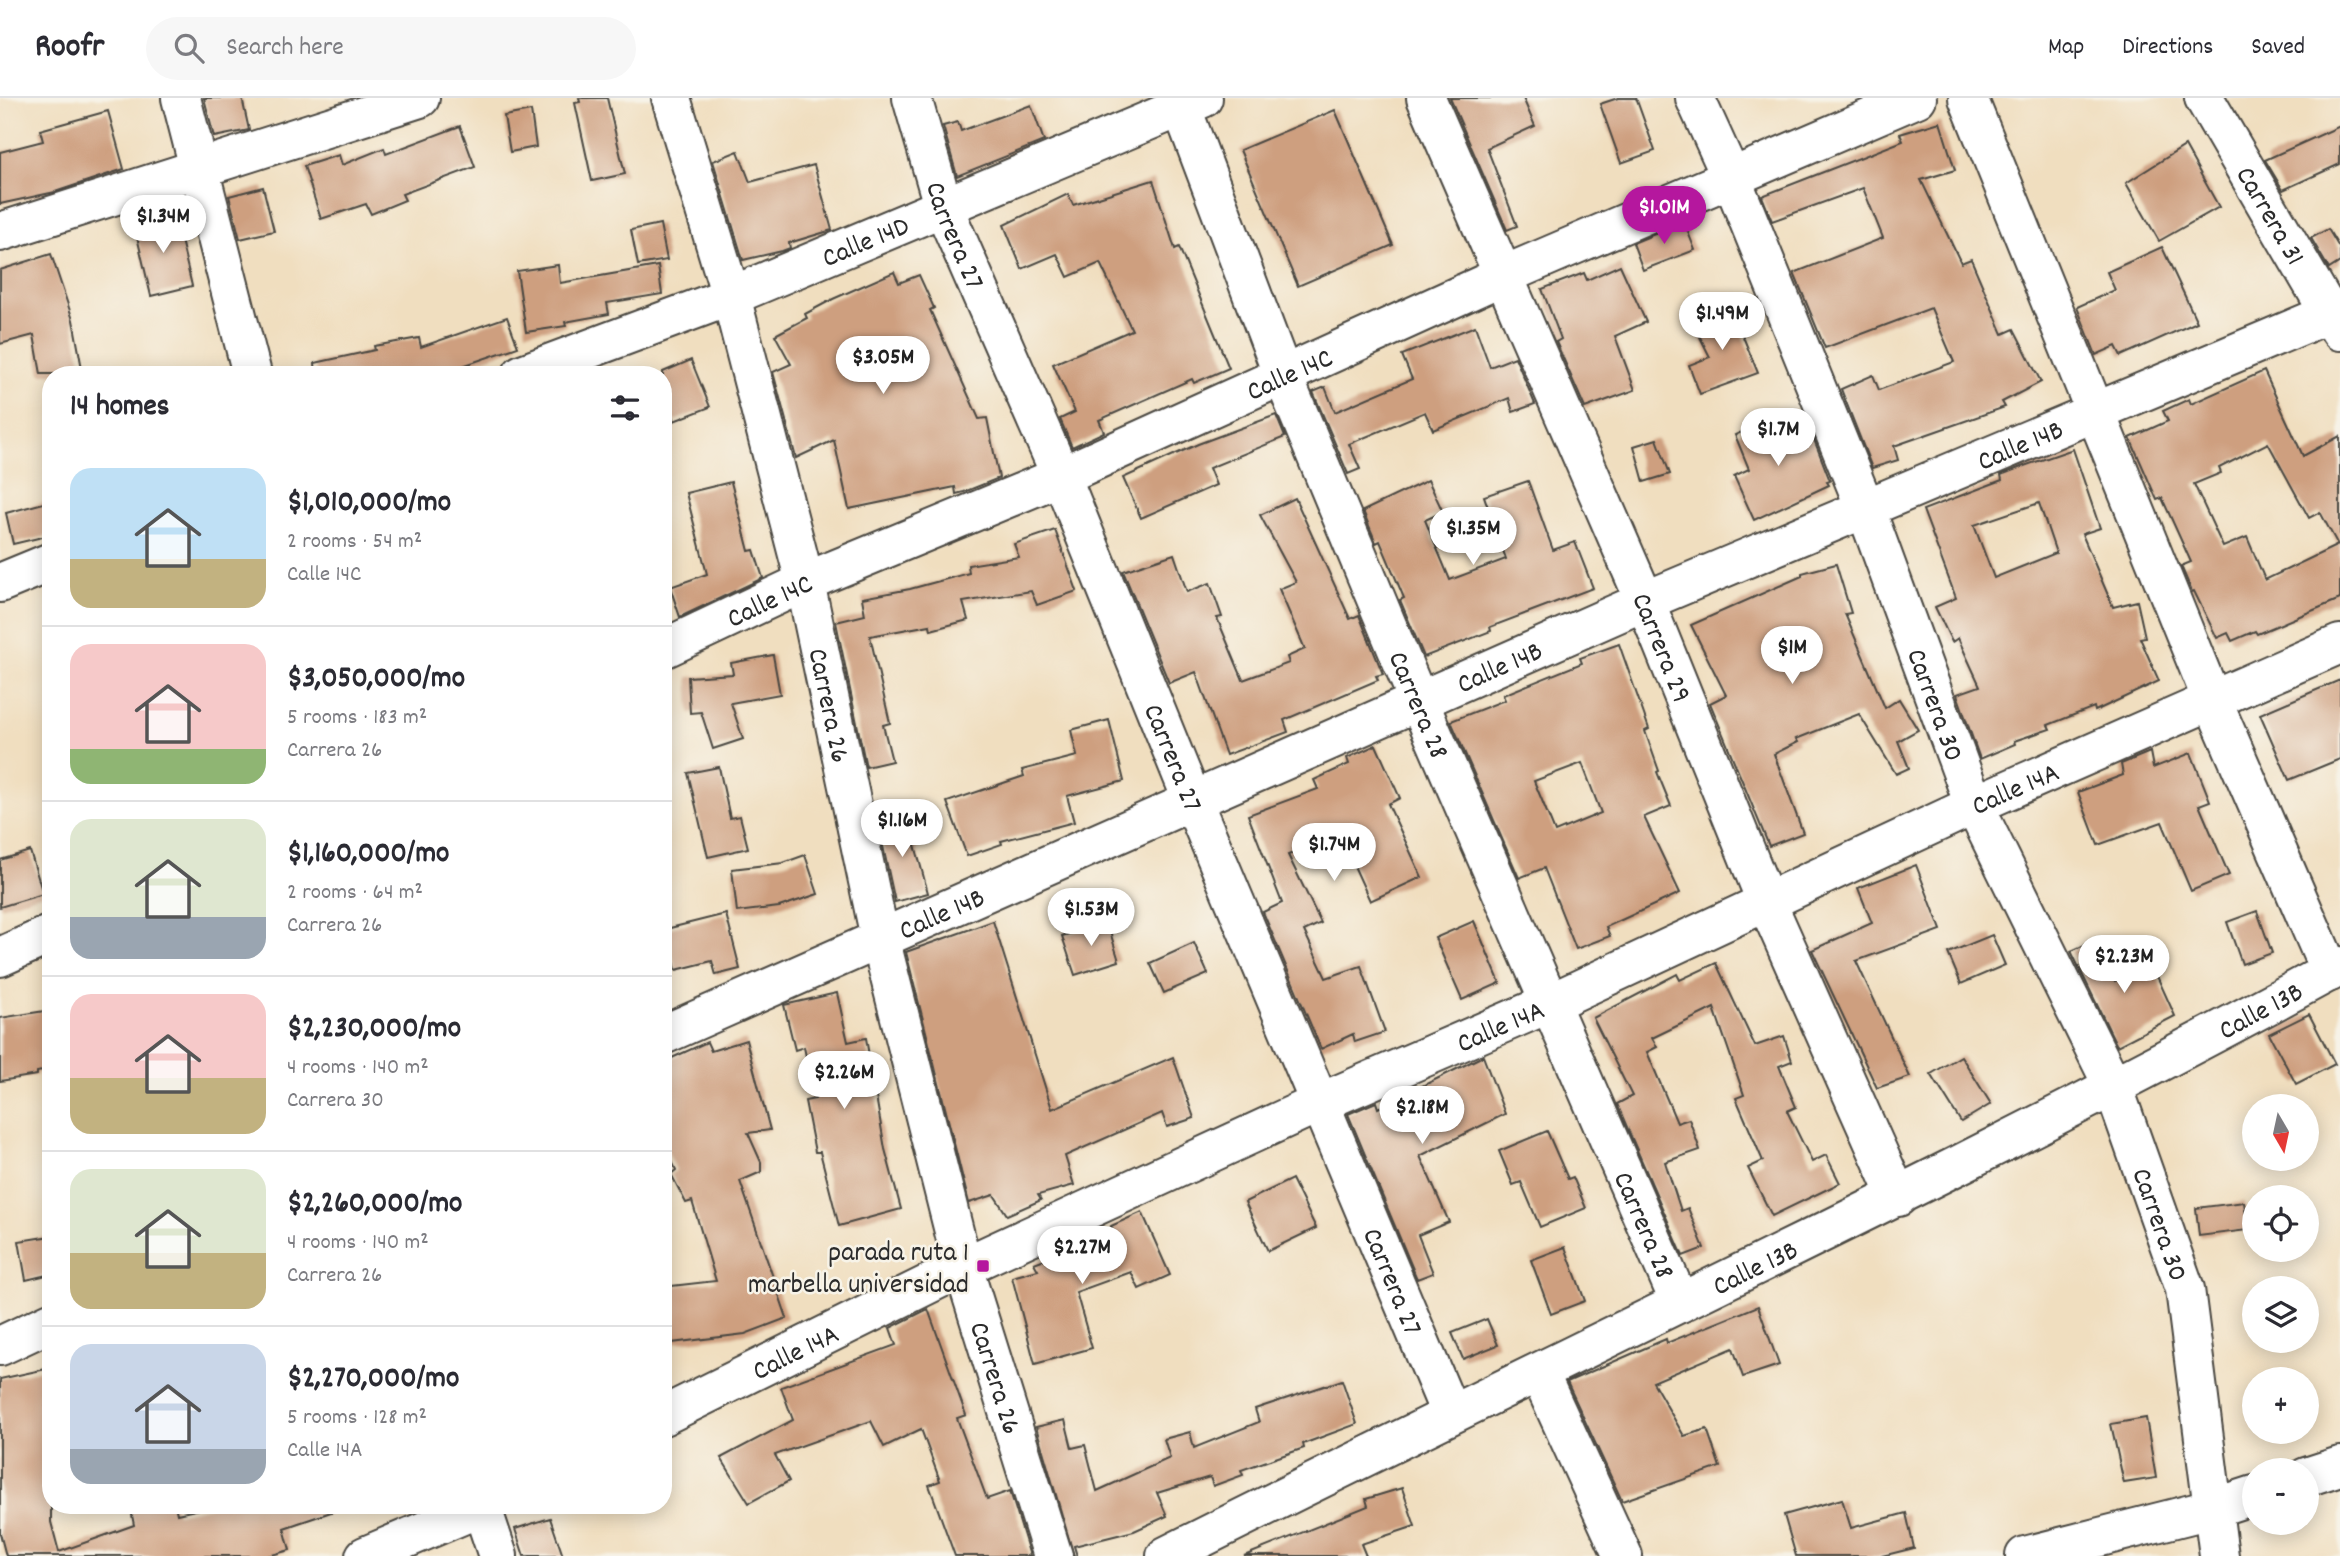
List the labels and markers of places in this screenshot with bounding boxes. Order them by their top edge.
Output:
pin: $1.01M [1607,186,1721,246]
pin: $1.34M [106,195,220,255]
pin: $1.49M [1665,292,1779,352]
pin: $3.05M [826,336,940,396]
pin: $1.7M [1729,408,1827,468]
pin: $1.35M [1416,508,1530,567]
pin: $1M [1758,626,1826,686]
pin: $1.16M [845,800,959,859]
pin: $1.74M [1277,824,1391,883]
pin: $1.53M [1034,888,1148,948]
pin: $2.23M [2067,936,2181,995]
pin: $2.26M [787,1052,901,1111]
pin: $2.18M [1365,1086,1479,1146]
pin: $2.27M [1025,1226,1139,1286]
place label: parada ruta 1 marbella universidad [748,1235,969,1307]
marker: parada ruta 1 marbella universidad [975,1258,991,1274]

